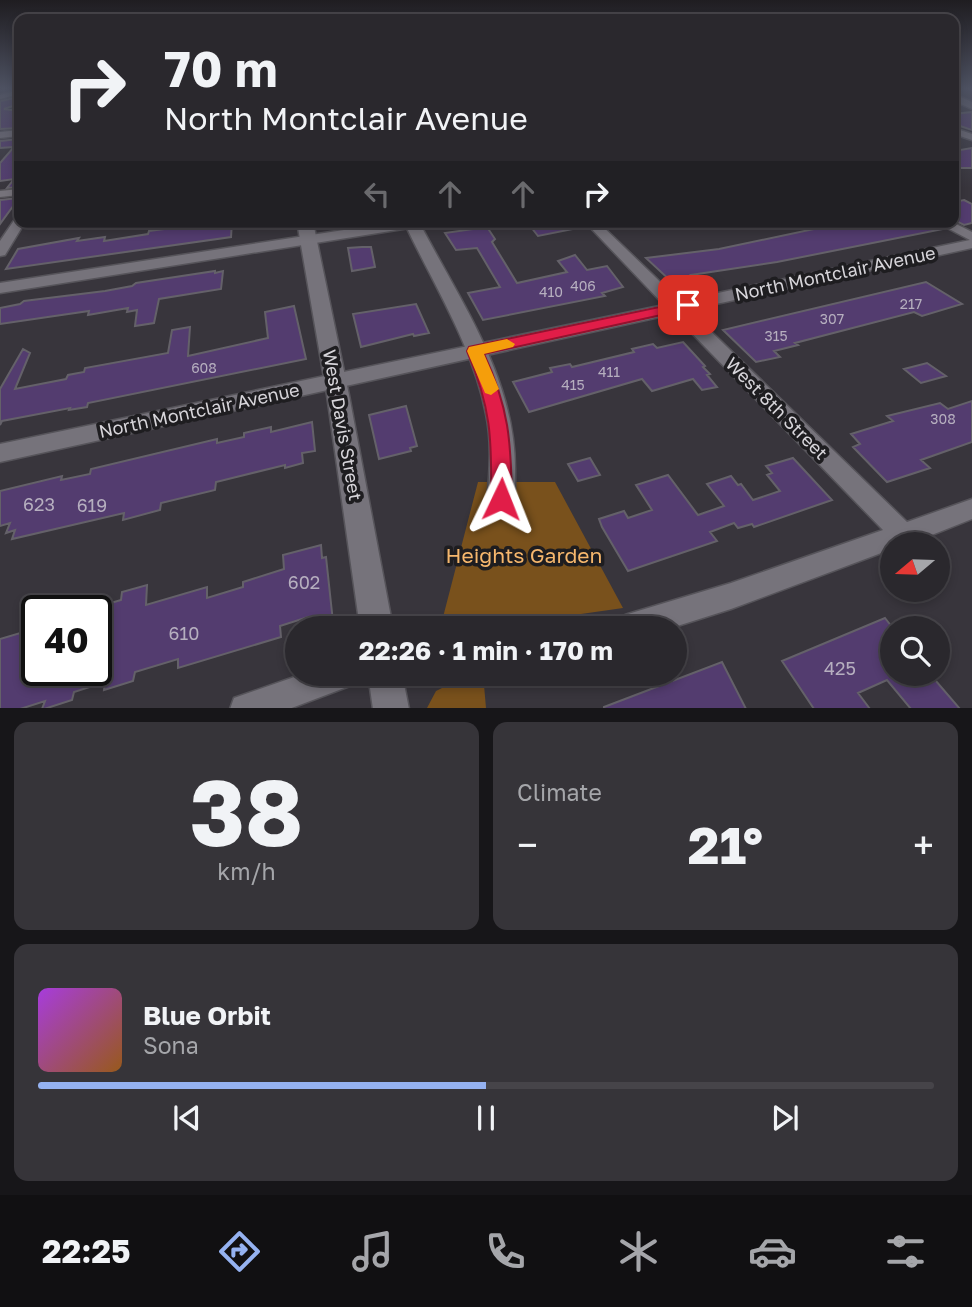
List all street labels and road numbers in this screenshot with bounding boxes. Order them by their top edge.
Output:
street label: North Montclair Avenue [733,241,937,305]
street label: West Davis Street [319,348,367,502]
street label: West 8th Street [721,352,833,464]
street label: North Montclair Avenue [97,378,301,442]

